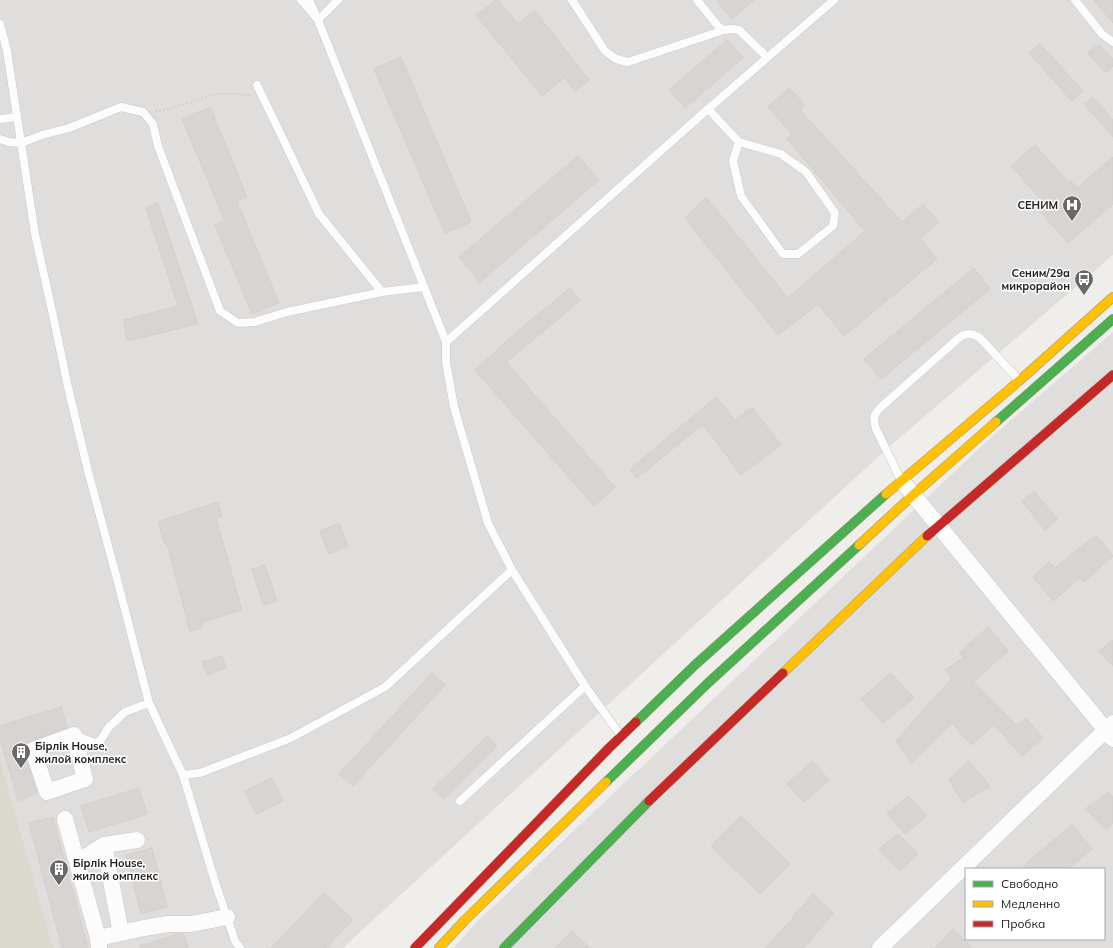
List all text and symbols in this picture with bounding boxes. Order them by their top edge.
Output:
hospital icon: СЕНИМ [1061,194,1083,222]
place label: СЕНИМ [1018,198,1058,212]
place label: Сеним/29а микрорайон [1001,266,1070,293]
bus stop icon: Сеним/29а микрорайон [1073,268,1095,296]
place label: Бірлік House, жилой комплекс [34,739,127,766]
building icon: Бірлік House, жилой комплекс [10,741,32,769]
place label: Бірлік House, жилой омплекс [72,856,159,883]
building icon: Бірлік House, жилой омплекс [48,858,70,886]
legend [965,868,1105,940]
text: Свободно [1001,876,1058,891]
text: Медленно [1001,896,1060,911]
text: Пробка [1001,916,1045,931]

